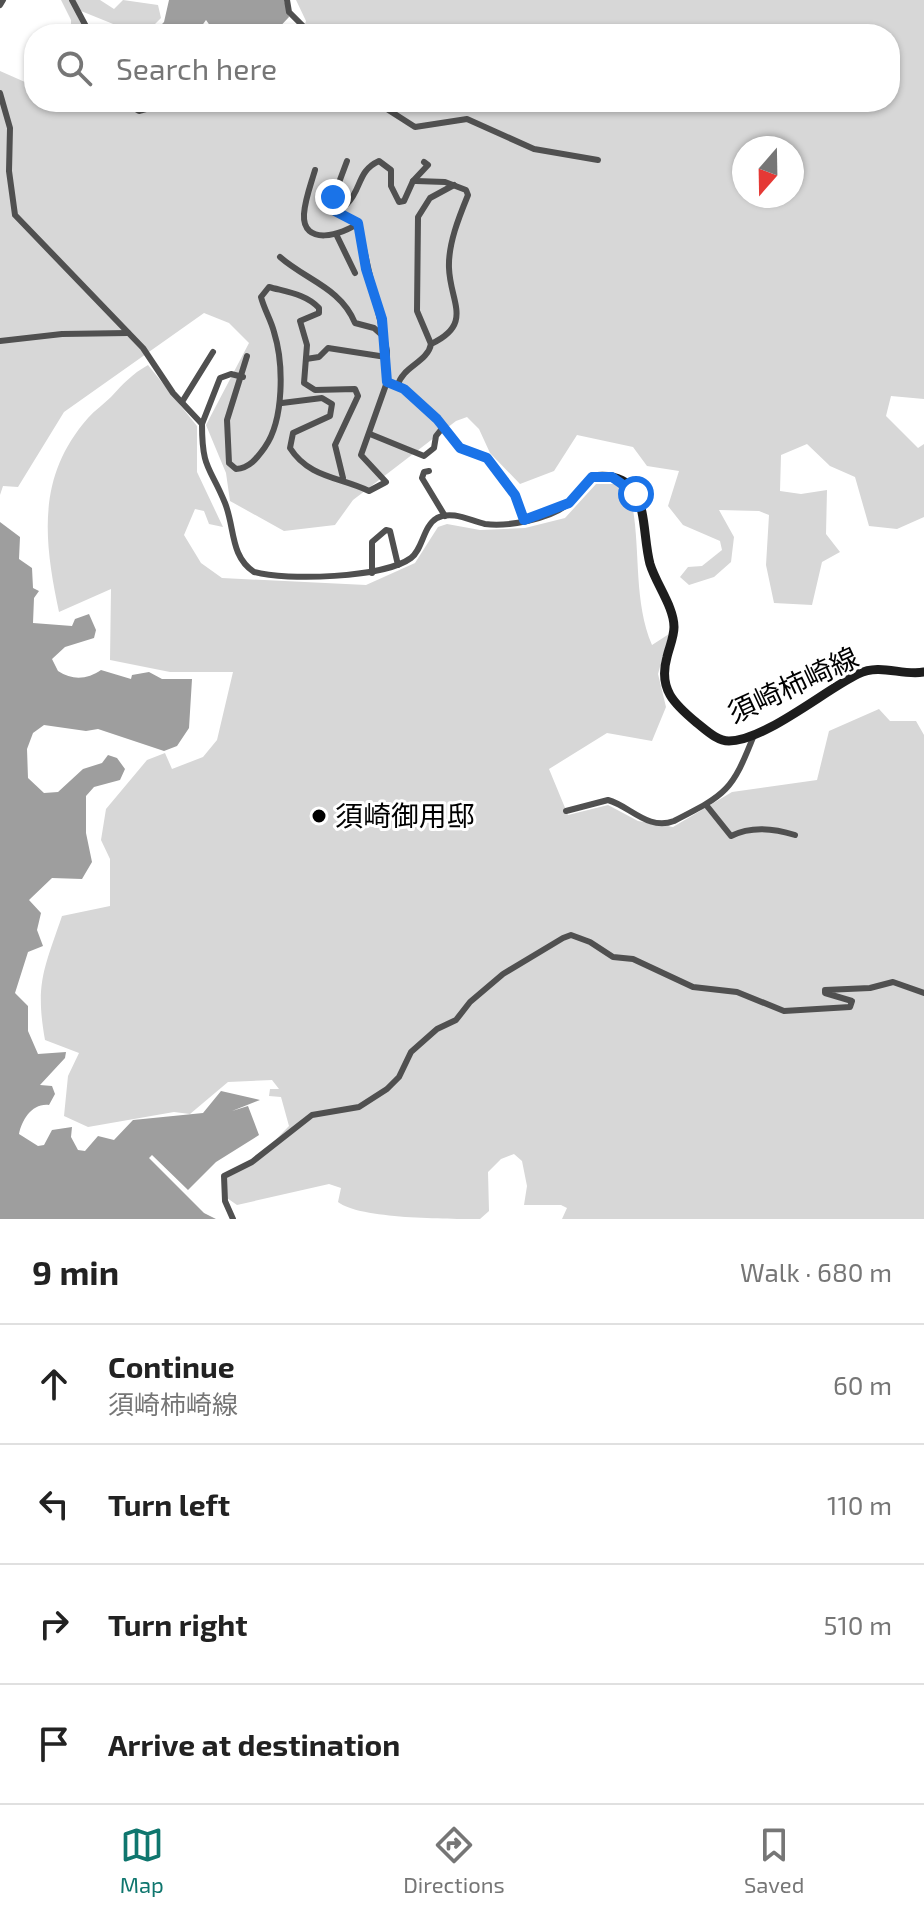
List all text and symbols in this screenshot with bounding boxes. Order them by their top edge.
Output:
search box [24,24,900,112]
icon: search [52,46,96,90]
text: Search here [116,50,277,86]
north arrow [732,136,804,208]
route end [315,179,351,215]
route start [618,476,654,512]
street label: 須崎柿崎線 [722,639,863,729]
place label: 須崎御用邸 [335,798,475,832]
marker: 須崎御用邸 [310,807,328,825]
text: 9 min [32,1251,119,1292]
text: Walk · 680 m [740,1256,892,1287]
text: Continue [108,1348,235,1384]
icon: ahead [32,1362,76,1406]
text: 60 m [833,1369,892,1400]
text: 須崎柿崎線 [108,1388,238,1419]
icon: left [32,1482,76,1526]
text: Turn left [108,1486,230,1522]
text: 110 m [827,1489,892,1520]
icon: right [32,1602,76,1646]
text: Turn right [108,1606,248,1642]
text: 510 m [823,1609,892,1640]
icon: arrive [32,1722,76,1766]
text: Arrive at destination [108,1726,400,1762]
tab: Map [120,1823,164,1897]
tab: Directions [403,1823,505,1897]
tab: Saved [744,1823,804,1897]

